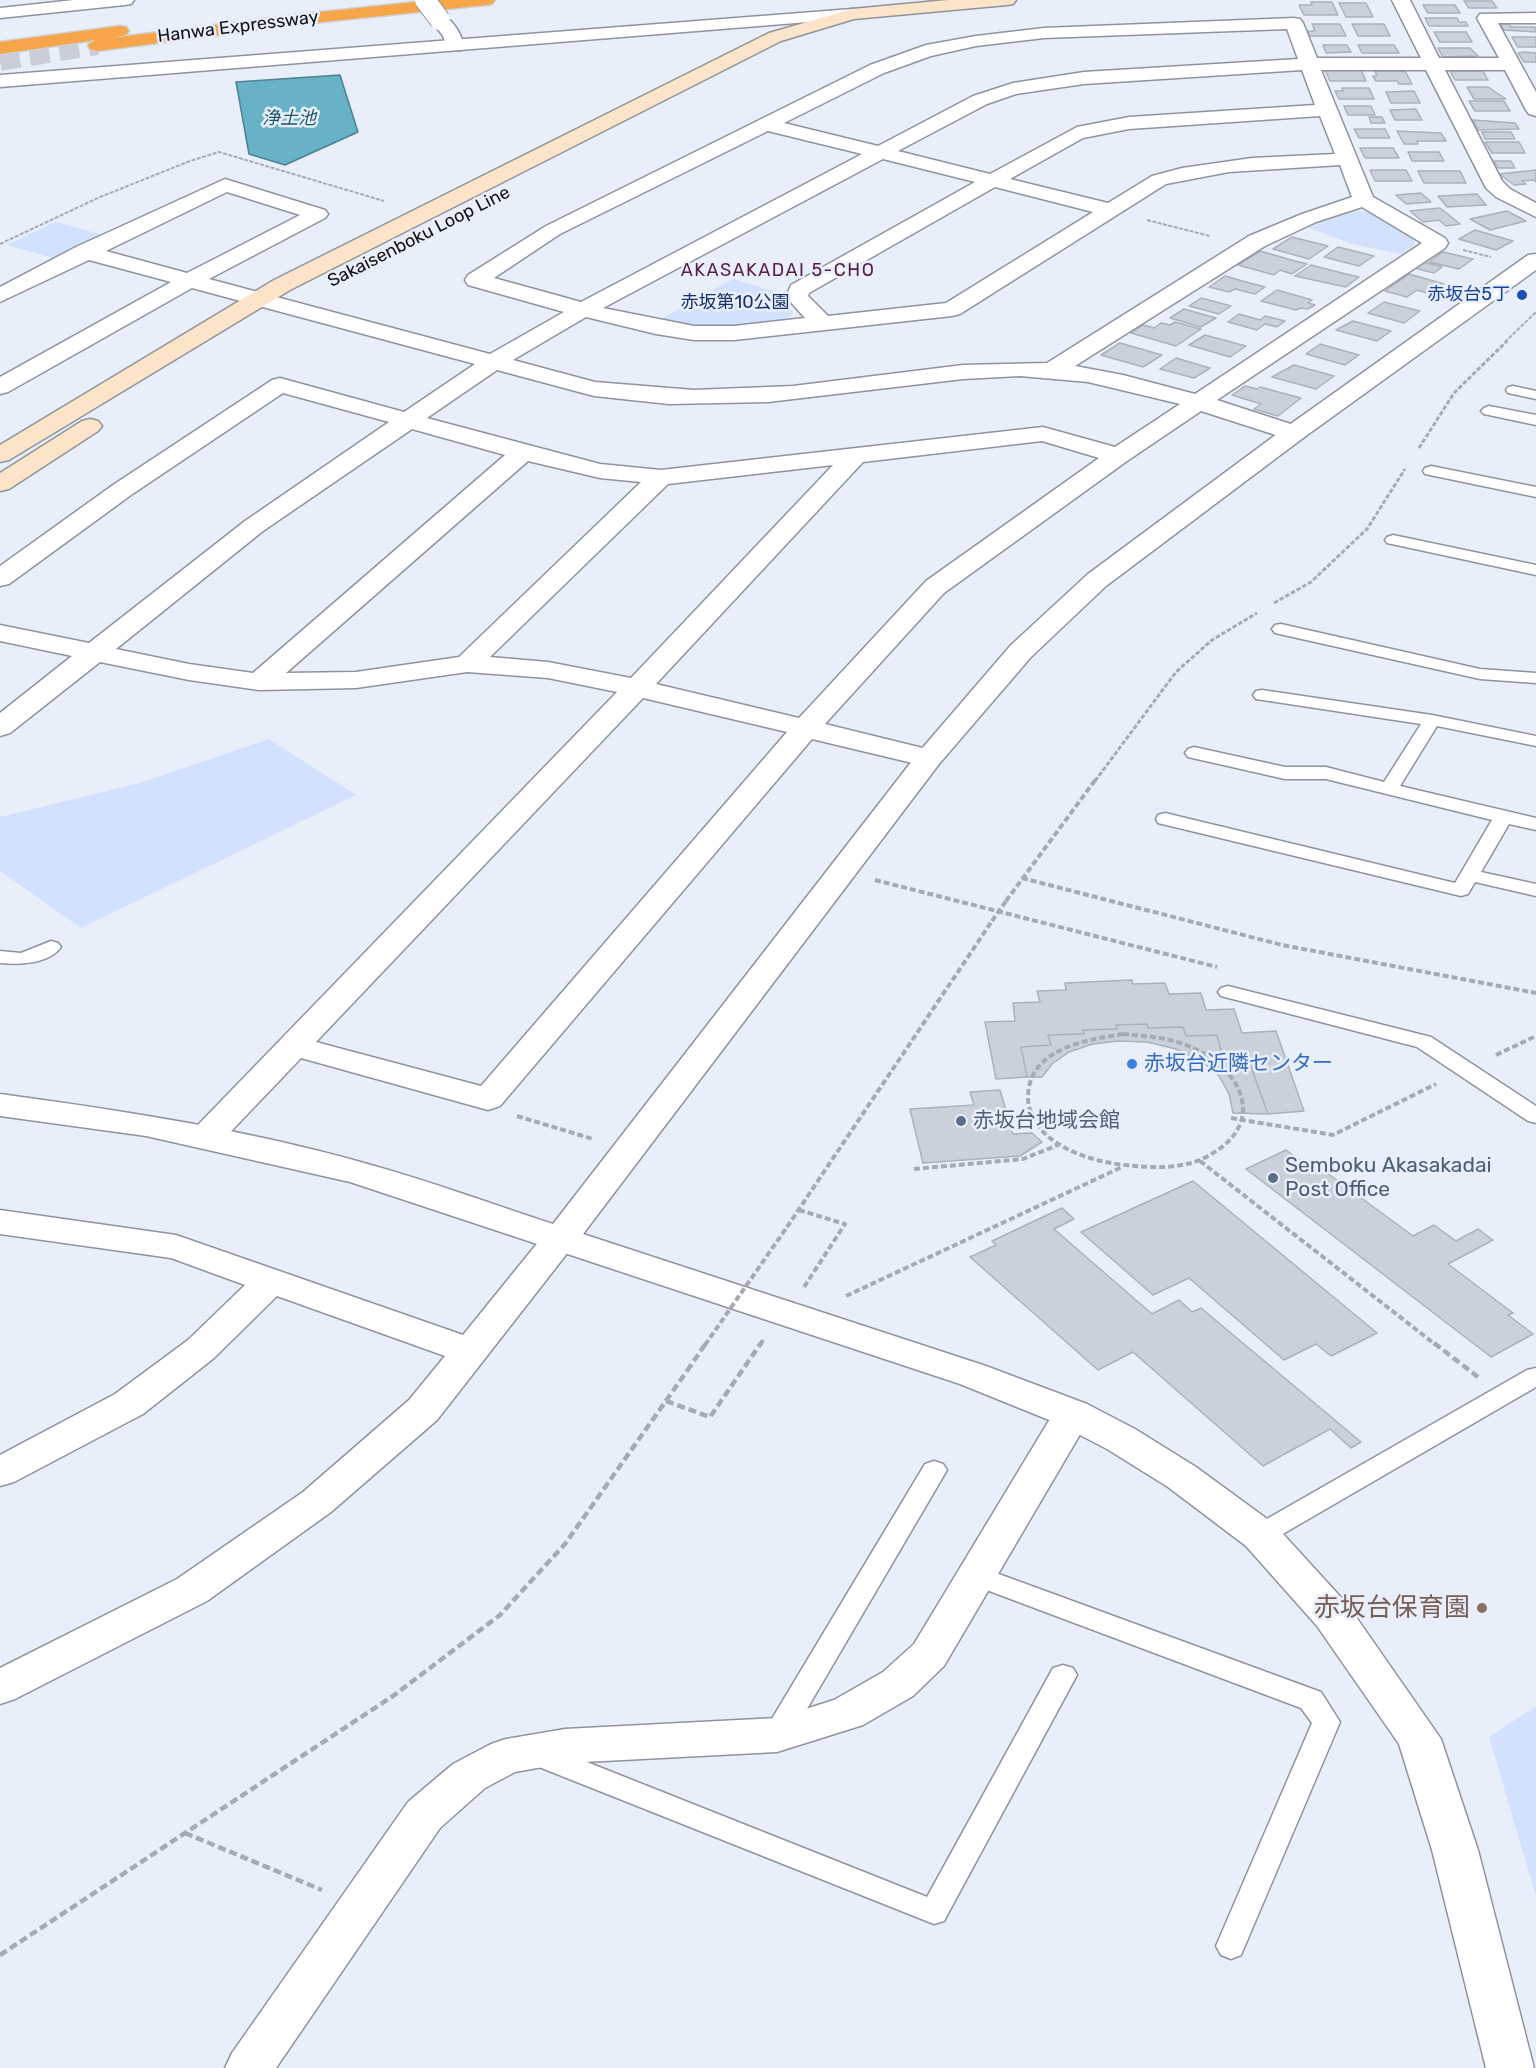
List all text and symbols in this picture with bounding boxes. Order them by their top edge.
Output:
street label: Hanwa Expressway [156,6,320,48]
water label: 浄土池 [262,108,316,130]
street label: Sakaisenboku Loop Line [324,182,514,292]
district label: AKASAKADAI 5-CHO [681,260,875,282]
place label: 赤坂台5丁 [1427,284,1510,306]
marker: 赤坂台5丁 [1515,288,1529,302]
park label: 赤坂第10公園 [680,292,790,314]
place label: 赤坂台近隣センター [1144,1051,1333,1077]
marker: 赤坂台近隣センター [1125,1057,1139,1071]
place label: 赤坂台地域会館 [973,1108,1120,1134]
marker: 赤坂台地域会館 [954,1114,968,1128]
place label: Semboku Akasakadai Post Office [1285,1153,1492,1203]
marker: Semboku Akasakadai Post Office [1266,1171,1280,1185]
place label: 赤坂台保育園 [1314,1592,1470,1624]
marker: 赤坂台保育園 [1475,1601,1489,1615]

